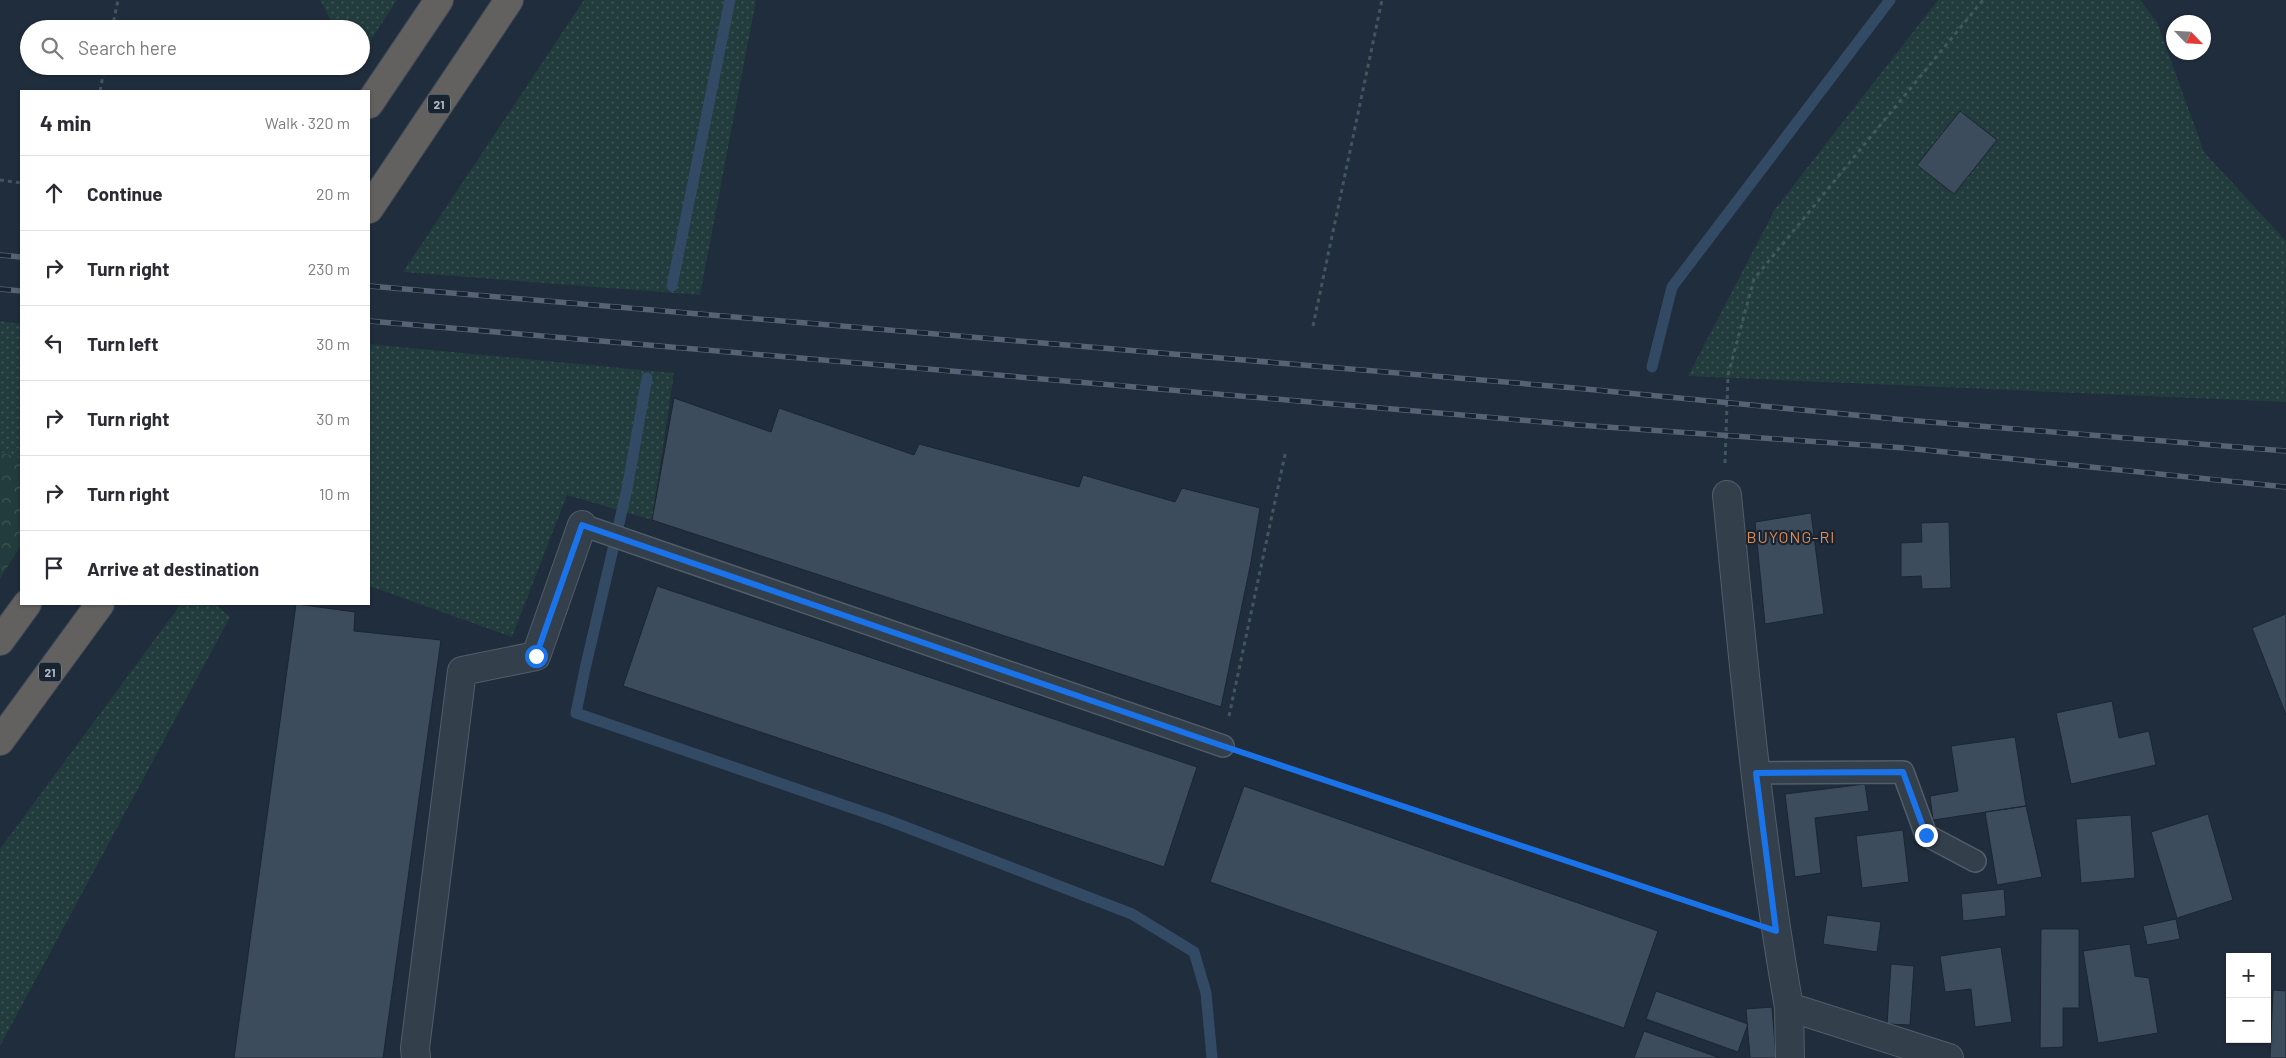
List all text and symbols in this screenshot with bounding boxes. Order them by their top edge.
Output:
north arrow [2166,15,2211,60]
search box [20,20,370,75]
icon: search [38,34,66,62]
text: Search here [78,36,177,59]
road number: 21 [428,95,450,114]
text: 4 min [40,110,91,135]
text: Walk · 320 m [265,113,350,132]
icon: ahead [40,179,68,207]
text: Continue [87,182,163,205]
text: 20 m [316,184,350,203]
icon: right [40,254,68,282]
text: Turn right [87,257,169,280]
text: 230 m [308,259,350,278]
icon: left [40,329,68,357]
text: Turn left [87,332,158,355]
text: 30 m [316,334,350,353]
icon: right [40,404,68,432]
text: Turn right [87,407,169,430]
text: 30 m [316,409,350,428]
icon: right [40,479,68,507]
text: Turn right [87,482,169,505]
text: 10 m [319,484,350,503]
district label: BUYONG-RI [1747,527,1835,546]
icon: arrive [40,554,68,582]
text: Arrive at destination [87,557,259,580]
route start [525,645,548,668]
road number: 21 [39,662,61,682]
route end [1915,824,1938,847]
map controls [2226,953,2271,1043]
button: + [2226,953,2271,998]
button: − [2226,998,2271,1043]

